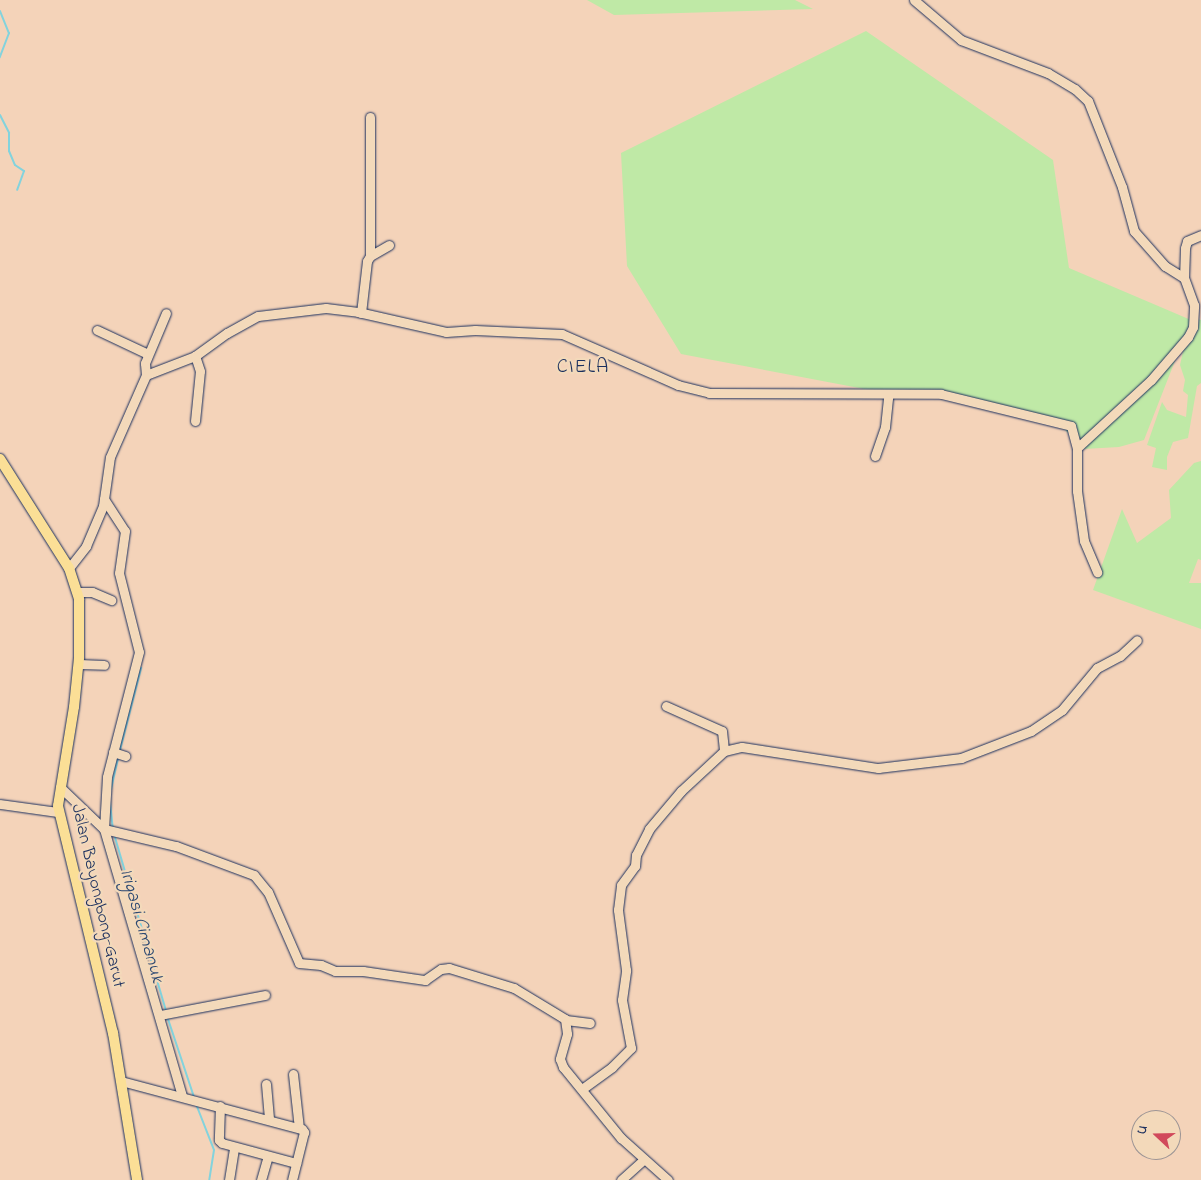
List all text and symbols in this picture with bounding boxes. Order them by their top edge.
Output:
district label: CIELA [556,355,610,379]
street label: Jalan Bayongbong-Garut [65,802,129,990]
water label: Irigasi Cimanuk [114,866,168,986]
north arrow [1131,1110,1181,1160]
text: U [1131,1122,1154,1138]

